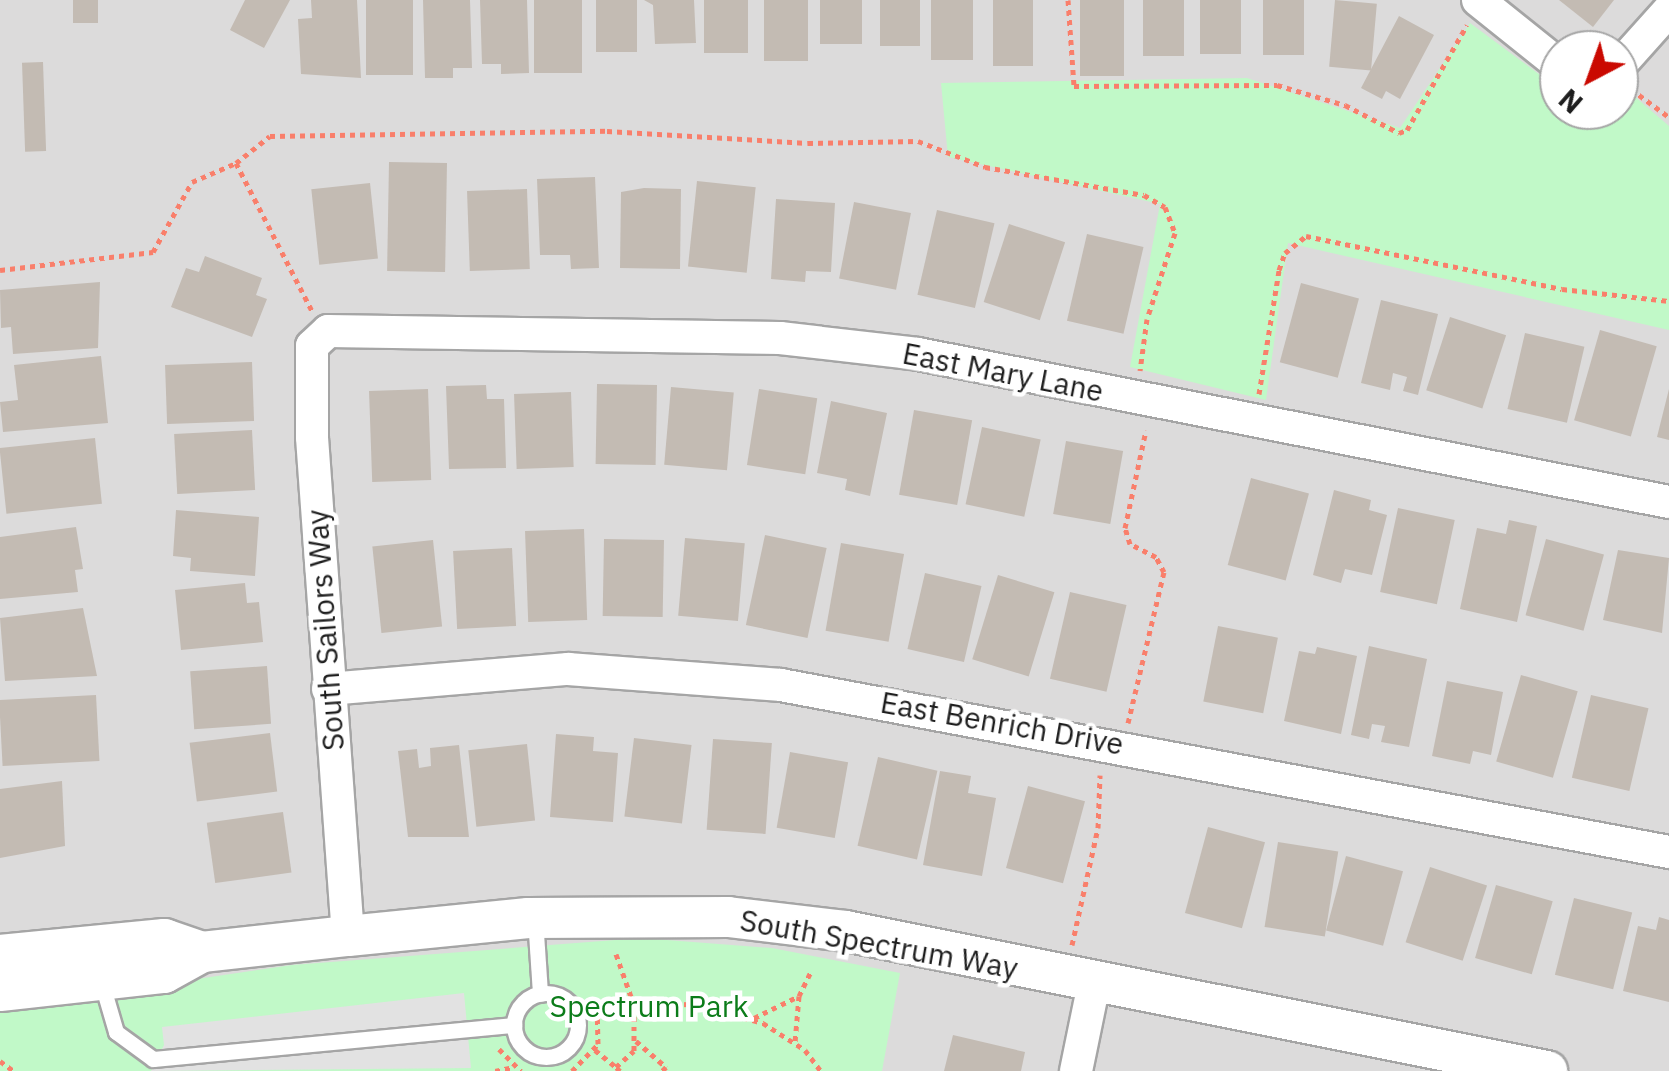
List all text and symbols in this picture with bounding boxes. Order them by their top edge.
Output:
north arrow [1539,30,1639,130]
text: N [1551,81,1590,122]
street label: East Mary Lane [900,335,1106,409]
street label: South Sailors Way [299,508,351,752]
street label: East Benrich Drive [878,684,1126,762]
street label: South Spectrum Way [737,902,1021,986]
park label: Spectrum Park [550,988,748,1024]

